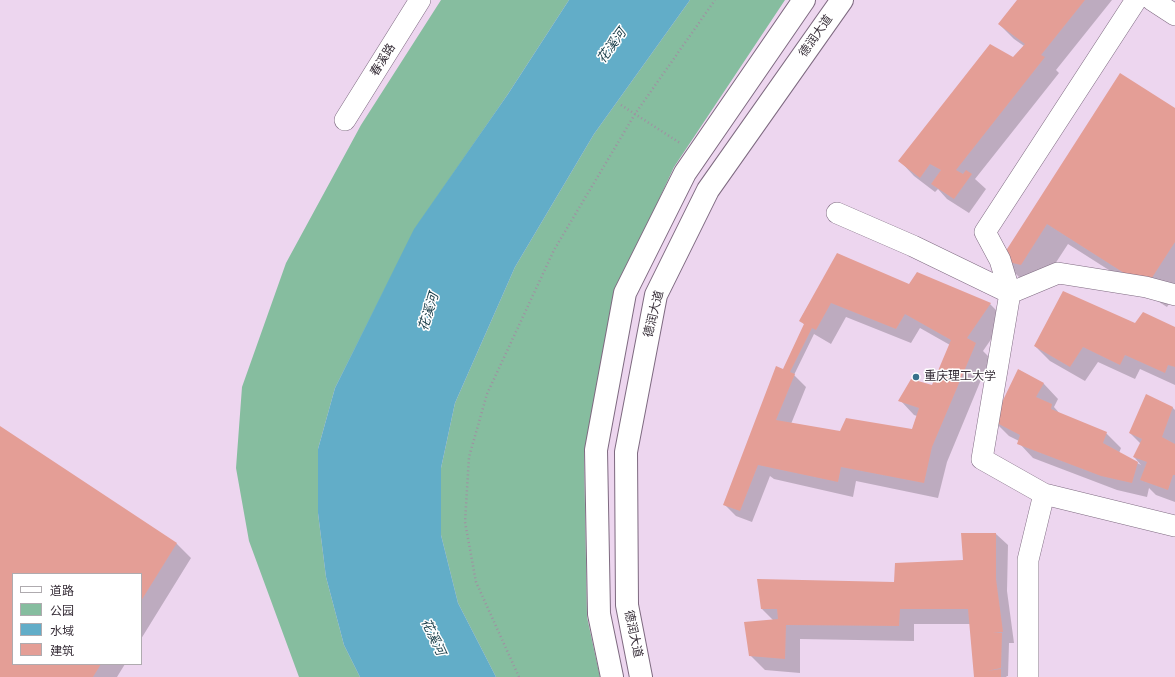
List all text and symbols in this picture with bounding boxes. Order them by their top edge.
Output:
street label: 德润大道 [796,12,836,60]
water label: 花溪河 [594,26,630,66]
street label: 春溪路 [367,41,399,79]
street label: 德润大道 [641,289,667,339]
water label: 花溪河 [416,291,442,333]
place label: 重庆理工大学 [924,370,996,384]
marker: 重庆理工大学 [911,372,921,382]
legend [12,573,142,665]
text: 道路 [50,583,74,598]
text: 公园 [50,603,74,618]
street label: 德润大道 [621,609,645,659]
water label: 花溪河 [418,616,448,658]
text: 水域 [50,623,74,638]
text: 建筑 [50,643,74,658]

